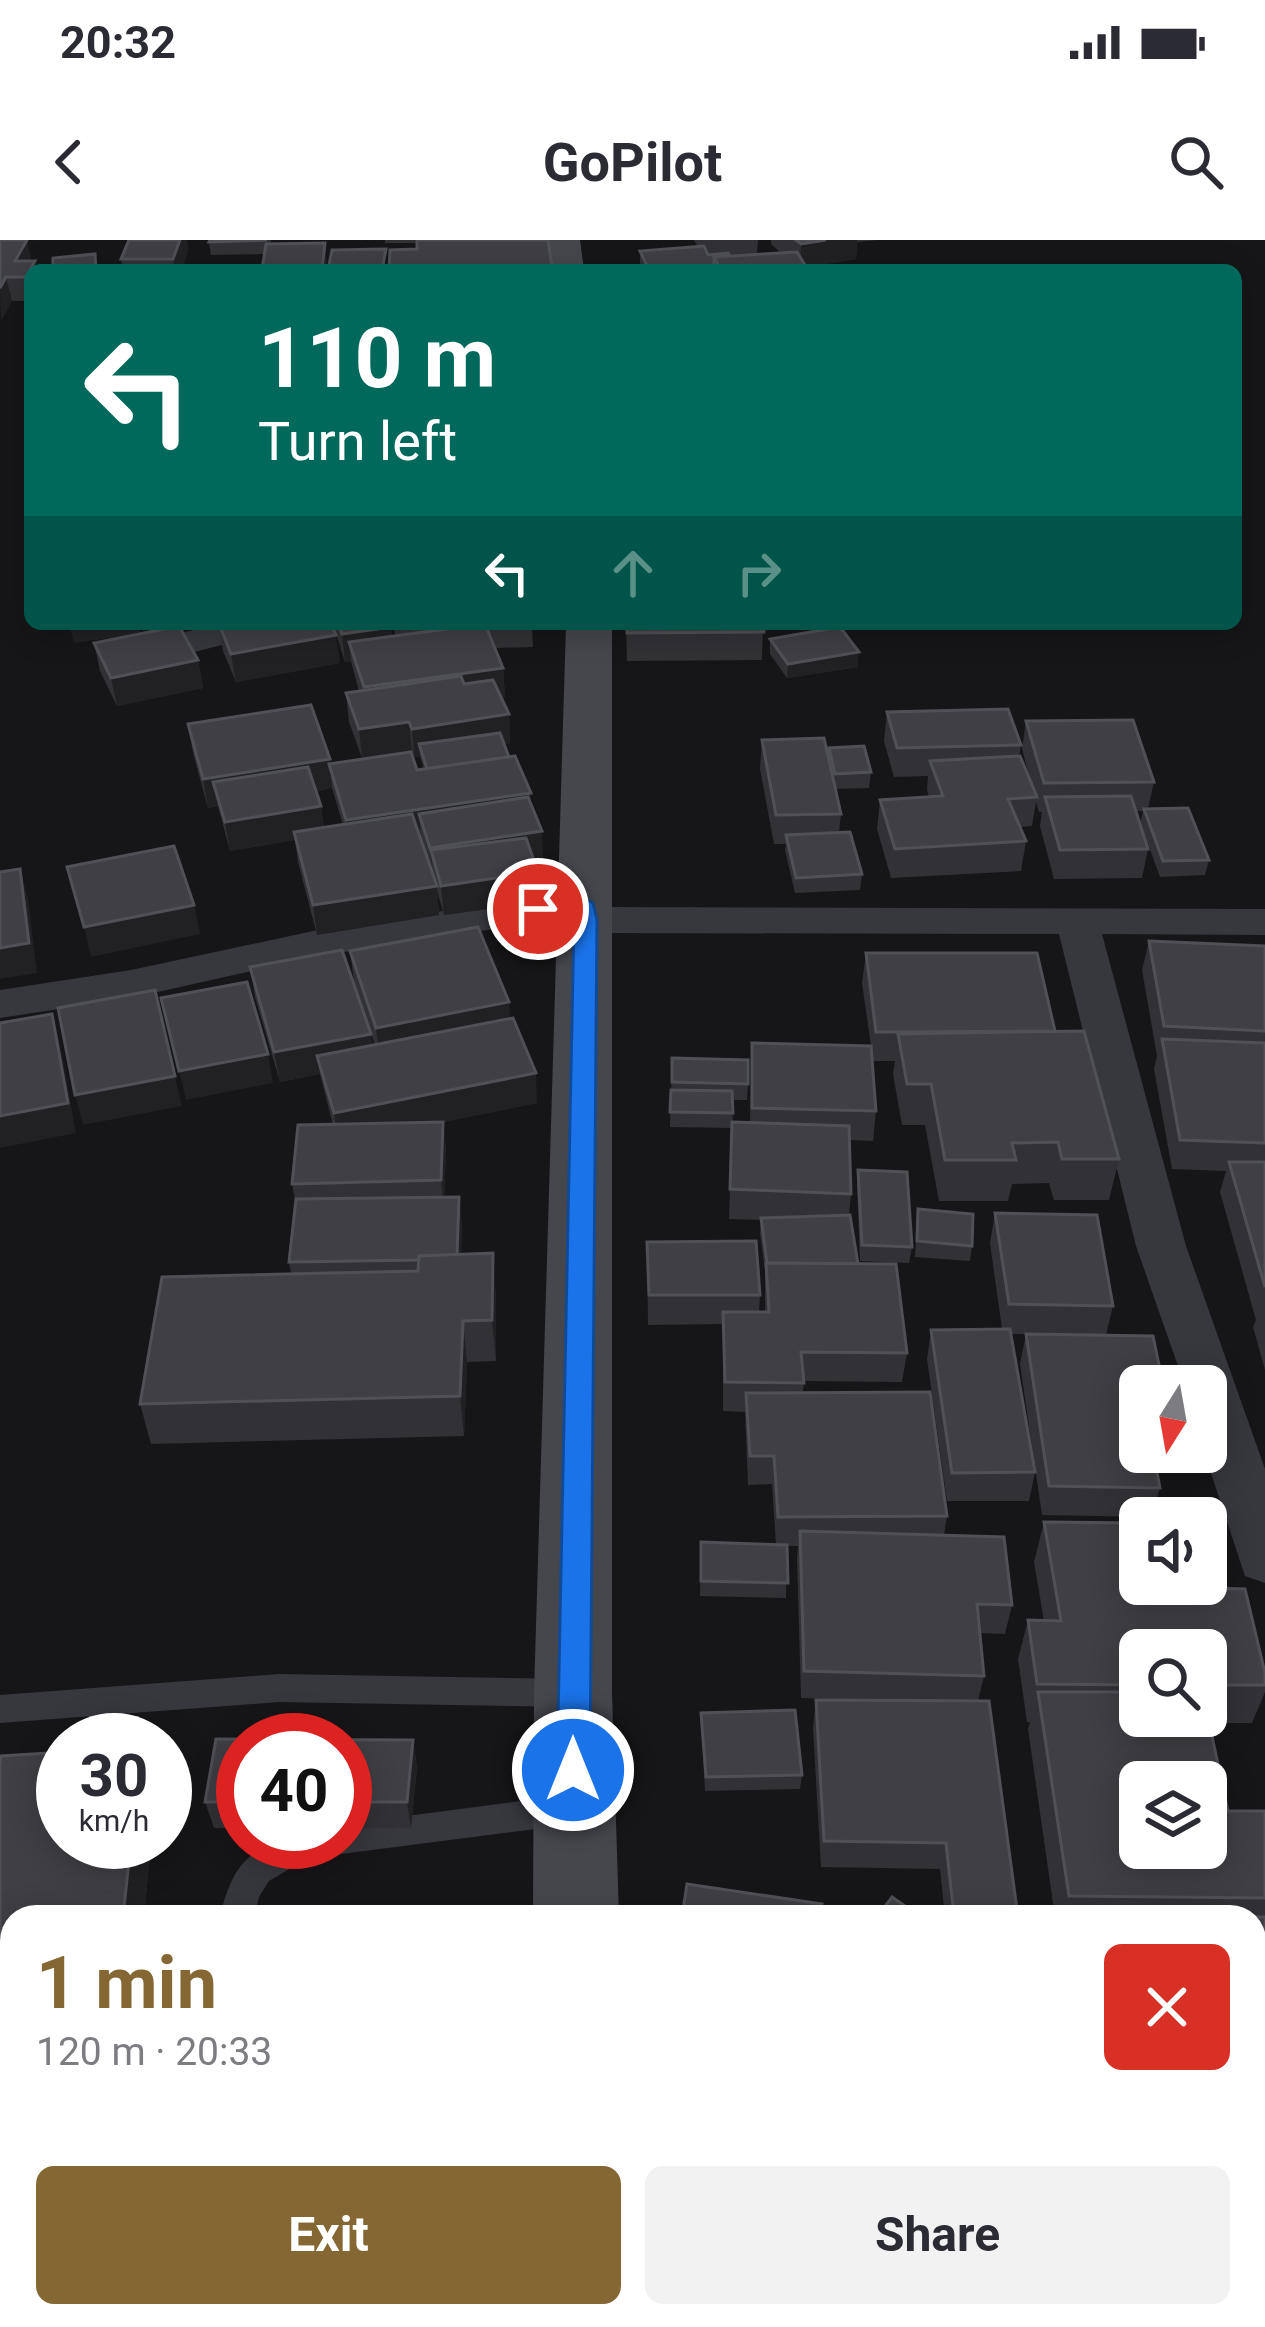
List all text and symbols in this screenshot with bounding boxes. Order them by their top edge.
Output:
text: 20:32 [60,16,176,69]
icon: back [36,129,102,195]
icon: search [1163,129,1229,195]
text: GoPilot [543,131,722,194]
text: 110 m [258,309,496,408]
icon: left [60,312,216,468]
text: Turn left [258,410,457,473]
icon: left [474,540,540,606]
icon: ahead [600,540,666,606]
icon: right [726,540,792,606]
pin [487,858,589,960]
icon: arrive [505,876,571,942]
north arrow [1119,1365,1227,1473]
map controls [1119,1365,1227,1869]
button: sound [1119,1497,1227,1605]
button: search [1119,1629,1227,1737]
position arrow [510,1707,636,1833]
speed limit sign: 40 [216,1713,372,1869]
text: 30 [80,1740,148,1811]
button: layers [1119,1761,1227,1869]
text: km/h [79,1803,149,1838]
text: 1 min [36,1941,217,2026]
button: close [1104,1944,1230,2070]
text: 120 m · 20:33 [36,2029,272,2075]
button: Exit [36,2166,621,2304]
button: Share [645,2166,1230,2304]

